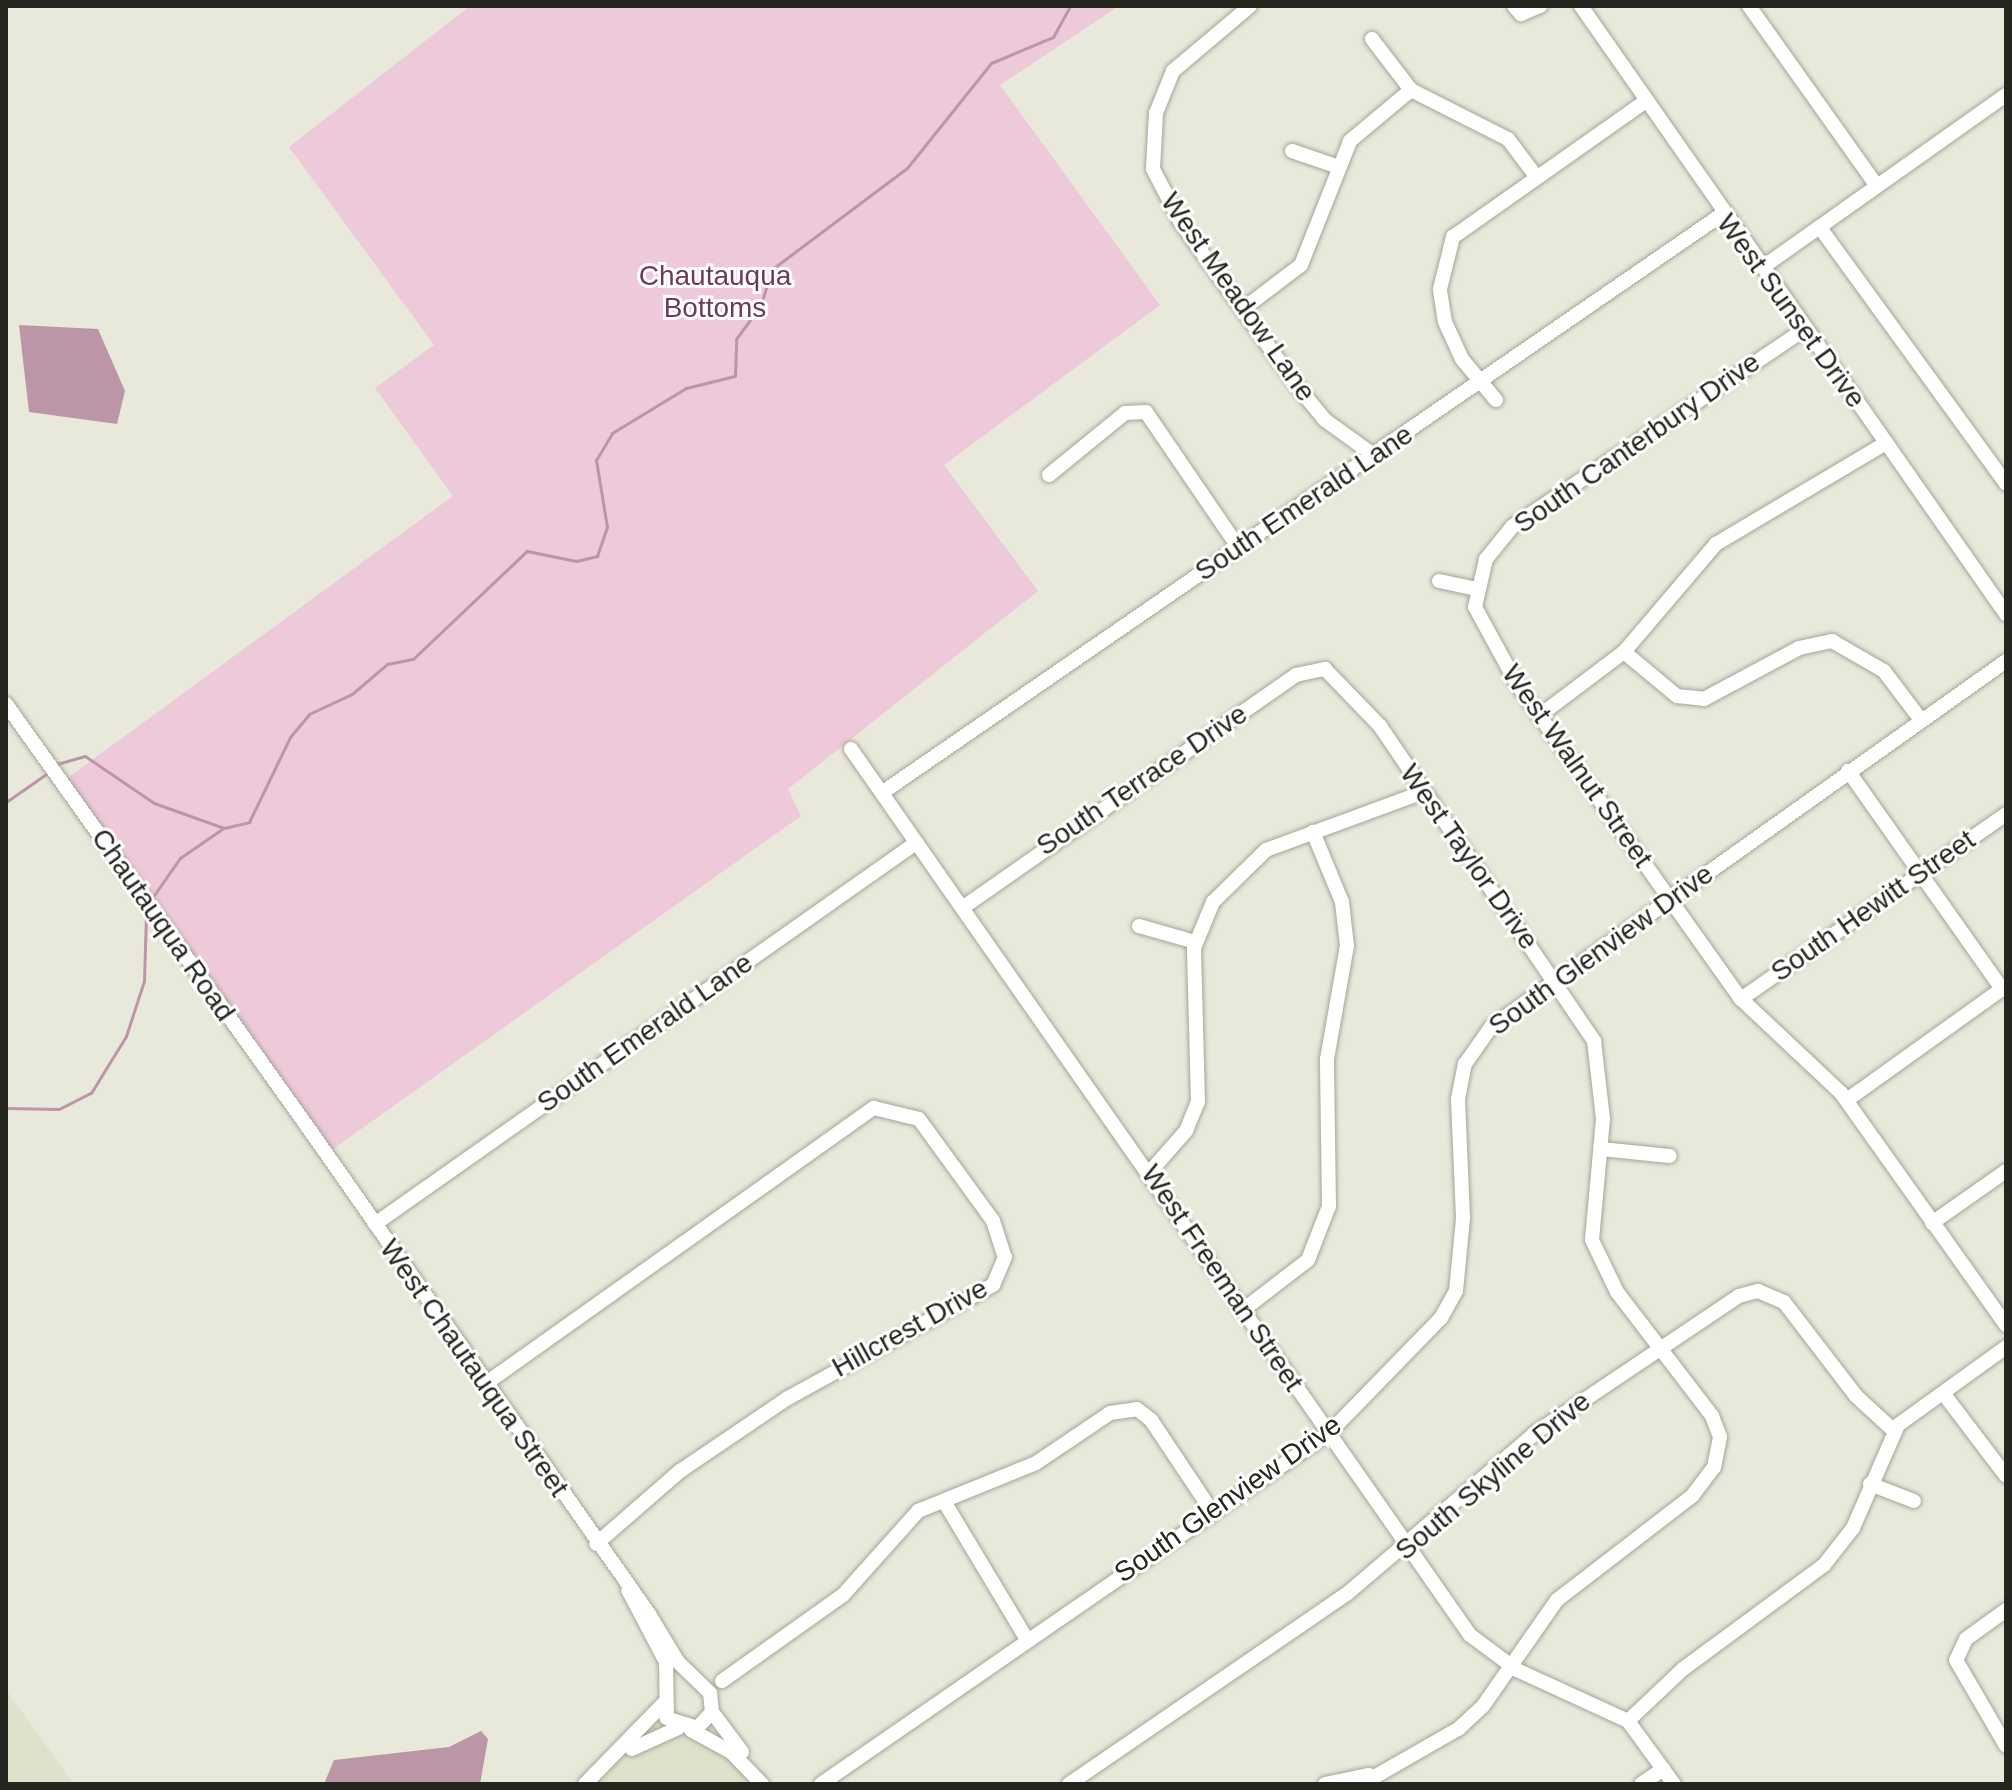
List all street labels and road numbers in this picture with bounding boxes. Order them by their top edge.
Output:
street label: West Meadow Lane [1153,186,1323,408]
street label: West Sunset Drive [1709,208,1873,414]
street label: South Canterbury Drive [1508,345,1766,541]
street label: South Emerald Lane [1189,418,1419,588]
street label: West Walnut Street [1495,658,1659,874]
street label: South Terrace Drive [1030,697,1254,863]
street label: West Taylor Drive [1392,758,1546,956]
street label: Chautauqua Road [84,822,242,1028]
street label: South Hewitt Street [1765,823,1981,989]
street label: South Glenview Drive [1482,857,1720,1043]
street label: South Emerald Lane [531,946,759,1120]
street label: West Freeman Street [1134,1159,1310,1397]
street label: West Chautauqua Street [372,1233,576,1503]
street label: Hillcrest Drive [826,1271,994,1385]
street label: South Skyline Drive [1389,1385,1597,1567]
street label: South Glenview Drive [1108,1408,1348,1590]

